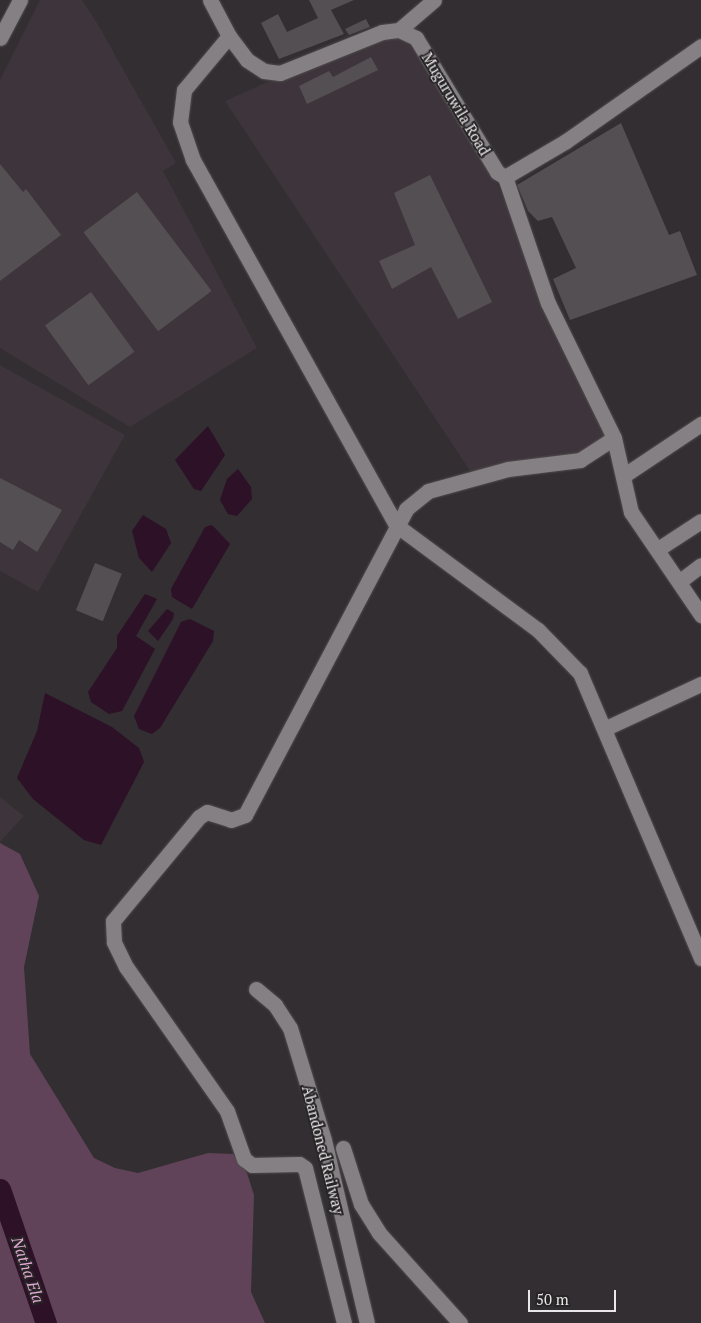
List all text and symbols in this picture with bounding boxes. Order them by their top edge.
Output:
street label: Muguruwila Road [418,49,494,159]
street label: Abandoned Railway [298,1084,348,1216]
water label: Natha Ela [8,1234,48,1306]
scale bar [531,1280,618,1312]
text: 50 m [536,1289,569,1309]

